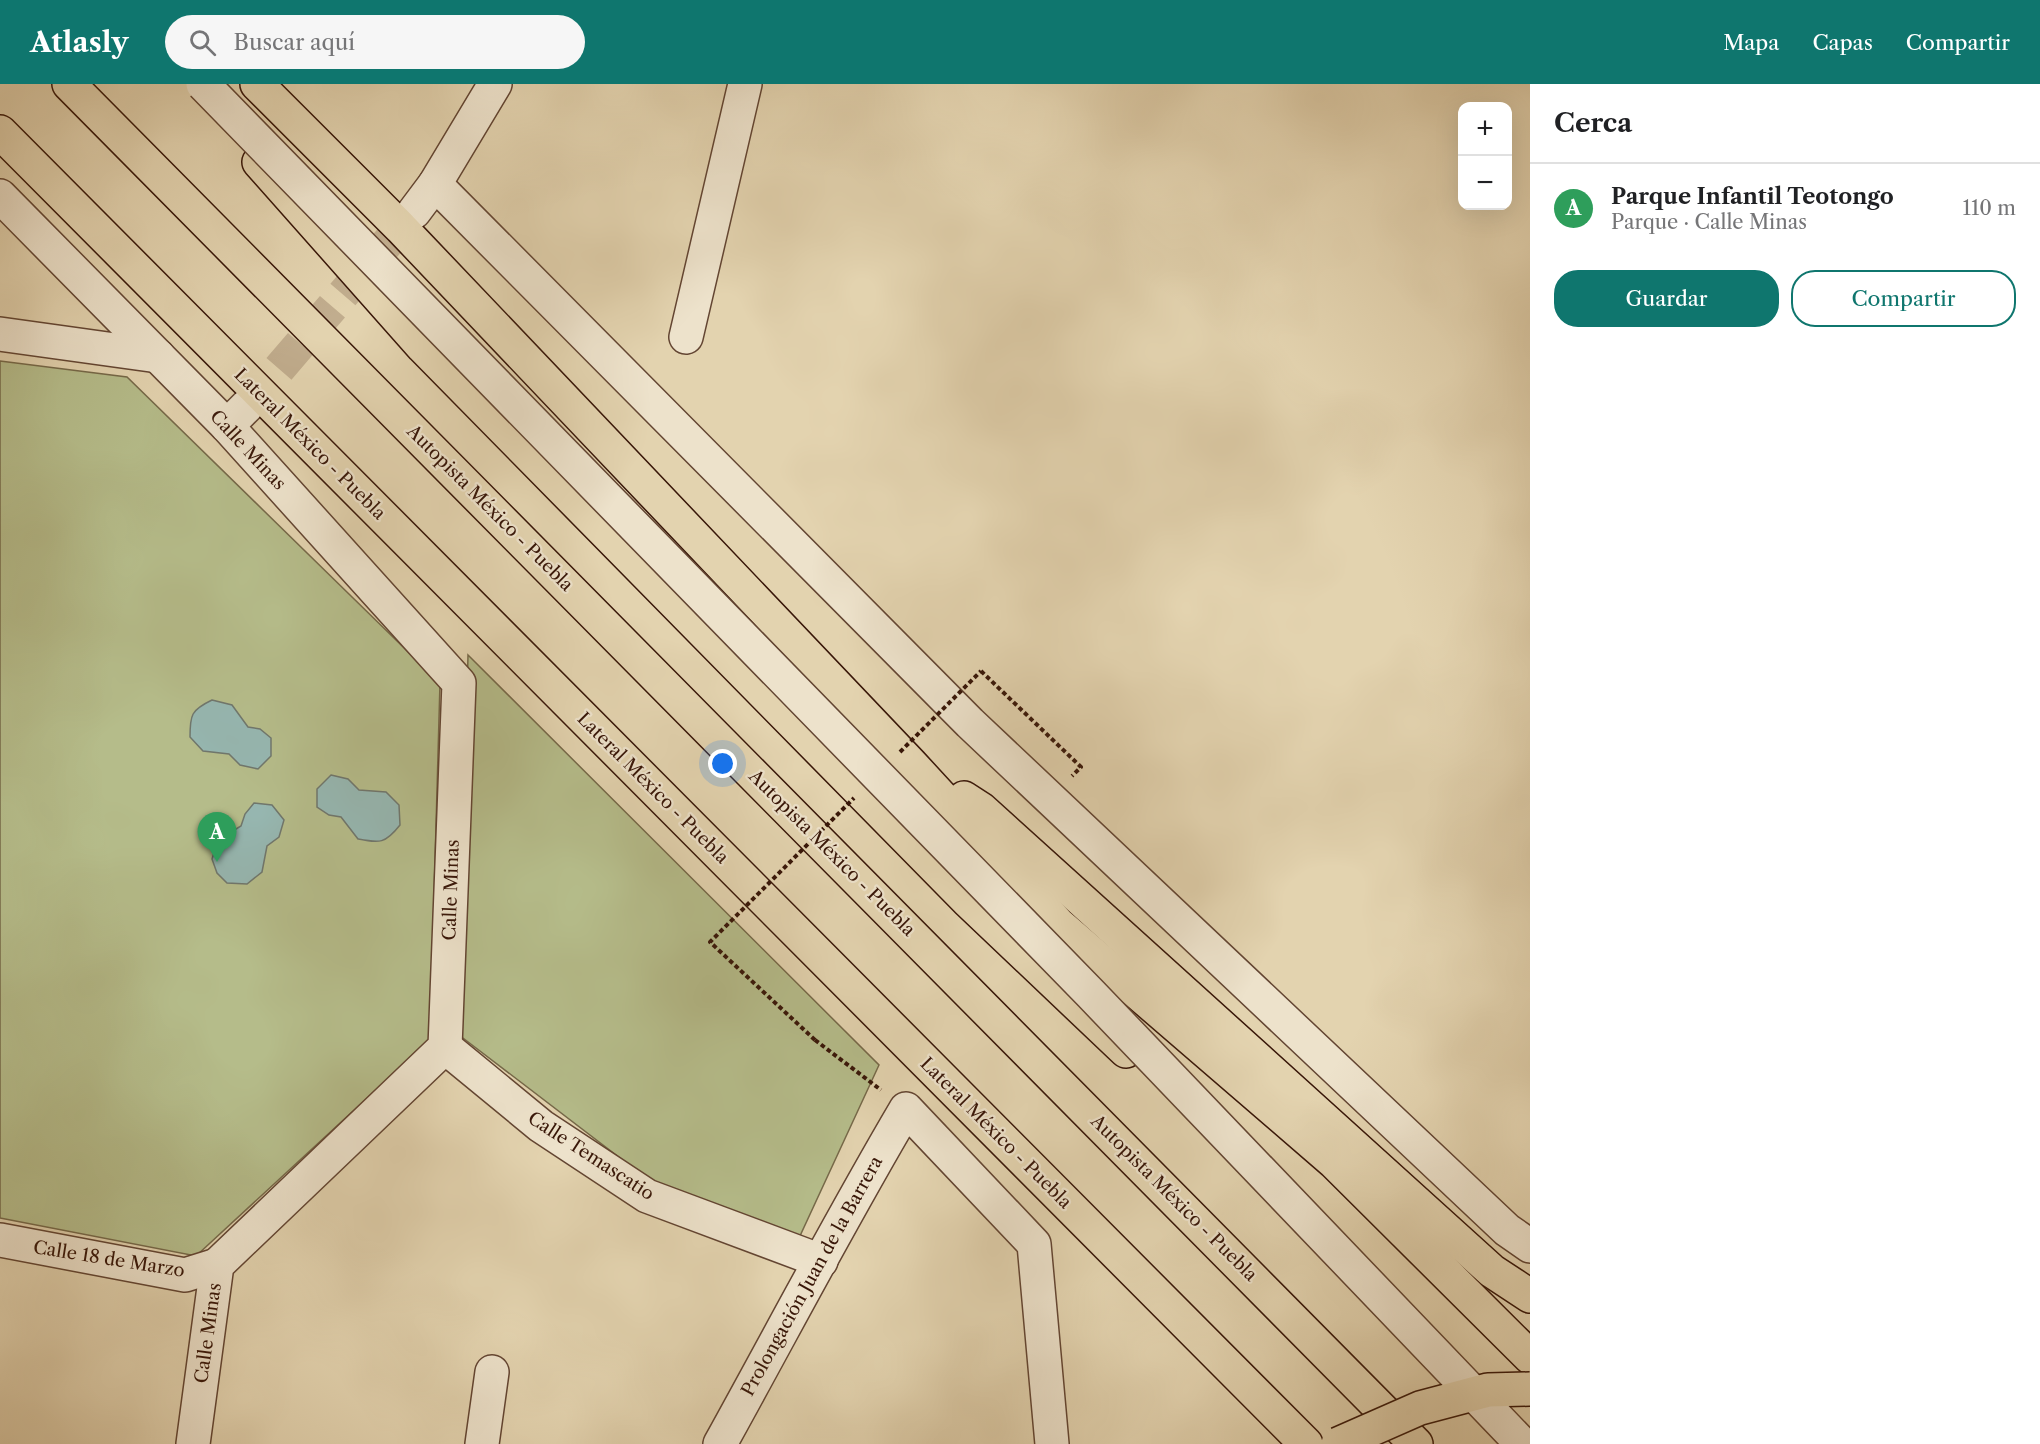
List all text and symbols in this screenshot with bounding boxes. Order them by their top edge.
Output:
search box [165,15,585,69]
text: Atlasly [30,25,129,59]
icon: search [186,26,219,59]
text: Buscar aquí [234,29,355,56]
text: Mapa [1723,30,1779,55]
text: Capas [1812,30,1873,55]
text: Compartir [1906,30,2010,55]
map controls [1458,102,1512,210]
button: + [1458,102,1512,156]
text: Cerca [1554,107,1632,139]
button: − [1458,156,1512,210]
text: Parque Infantil Teotongo [1611,183,1894,210]
text: A [1566,196,1581,220]
text: 110 m [1963,196,2016,220]
text: Parque · Calle Minas [1611,210,1807,234]
button: Guardar [1554,270,1779,327]
button: Compartir [1791,270,2016,327]
street label: Lateral México - Puebla [230,364,391,525]
street label: Calle Minas [205,405,291,495]
street label: Autopista México - Puebla [401,419,578,596]
street label: Lateral México - Puebla [573,708,734,869]
your location [708,749,737,778]
street label: Autopista México - Puebla [743,764,920,941]
pin: A [198,812,236,862]
street label: Calle Minas [438,839,464,941]
street label: Lateral México - Puebla [916,1053,1077,1214]
street label: Calle Temascatio [524,1107,658,1205]
street label: Autopista México - Puebla [1085,1109,1262,1286]
street label: Prolongación Juan de la Barrera [737,1152,888,1400]
street label: Calle 18 de Marzo [32,1236,186,1282]
street label: Calle Minas [190,1281,226,1385]

